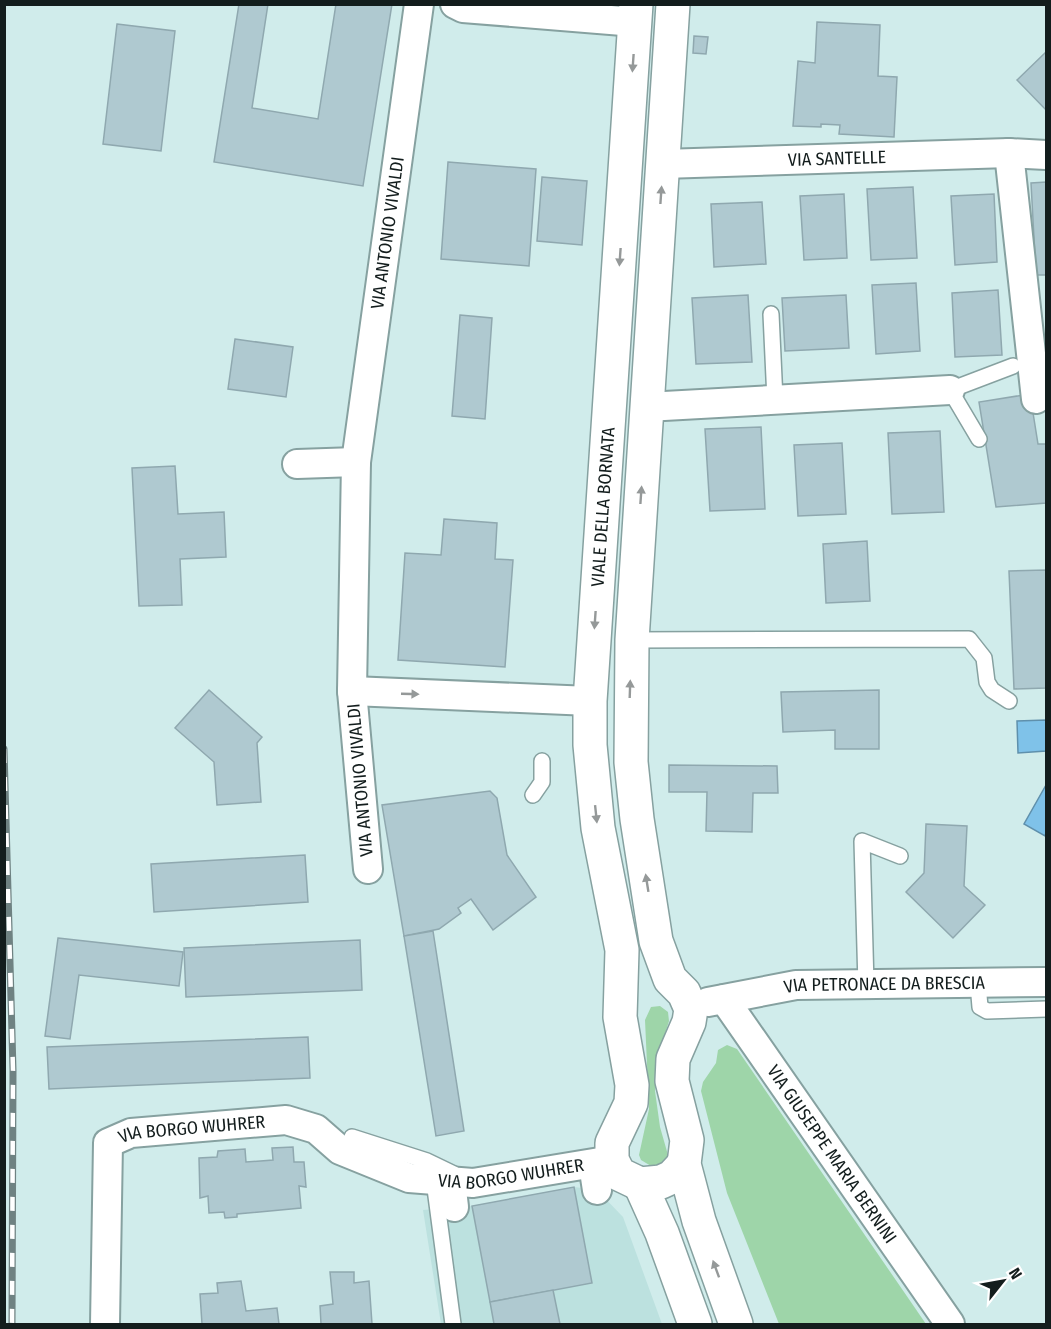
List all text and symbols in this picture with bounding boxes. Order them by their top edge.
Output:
one-way arrow [628,53,637,72]
street label: VIA SANTELLE [788,146,886,171]
street label: VIA ANTONIO VIVALDI [366,155,409,311]
one-way arrow [656,186,666,205]
one-way arrow [615,248,625,267]
street label: VIALE DELLA BORNATA [586,426,620,588]
one-way arrow [636,485,646,504]
one-way arrow [591,610,600,629]
one-way arrow [625,680,635,699]
one-way arrow [401,689,420,698]
street label: VIA ANTONIO VIVALDI [342,703,378,857]
one-way arrow [591,805,601,824]
one-way arrow [642,874,651,893]
street label: VIA PETRONACE DA BRESCIA [782,972,986,998]
street label: VIA GIUSEPPE MARIA BERNINI [762,1061,901,1247]
street label: VIA BORGO WUHRER [115,1111,266,1148]
street label: VIA BORGO WUHRER [437,1154,586,1194]
north arrow [973,1251,1033,1311]
one-way arrow [710,1260,720,1278]
text: N [1005,1265,1026,1283]

